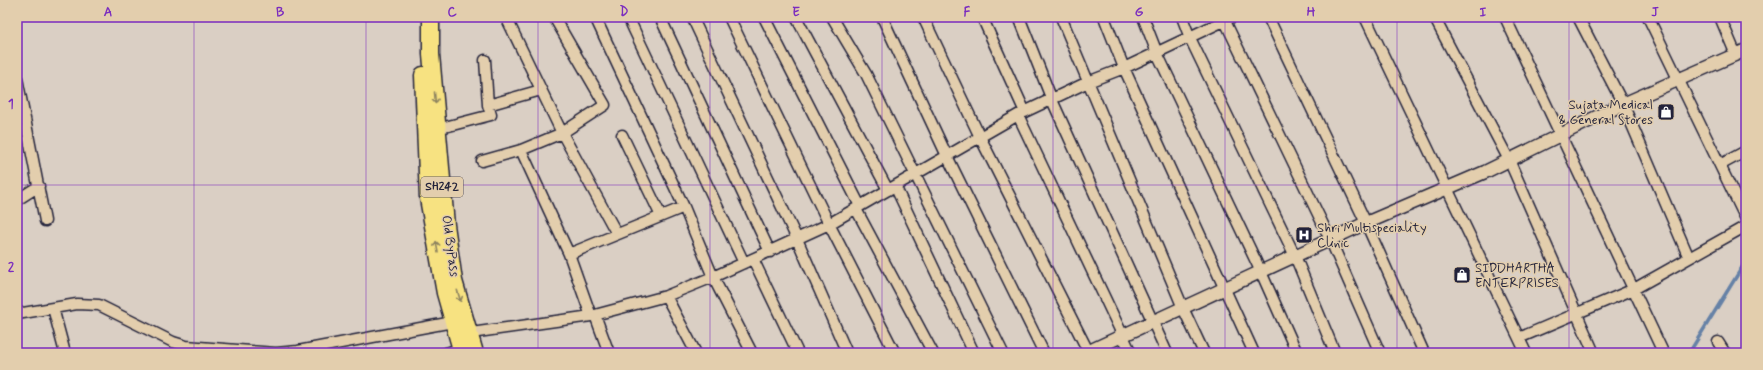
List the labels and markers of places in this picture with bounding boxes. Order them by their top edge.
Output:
place label: Sujata Medical & General Stores [1559,97,1653,129]
shop icon: Sujata Medical & General Stores [1656,102,1676,122]
place label: Shri Multispeciality Clinic [1317,220,1427,252]
hospital icon: Shri Multispeciality Clinic [1294,225,1314,245]
place label: SIDDHARTHA ENTERPRISES [1475,260,1559,292]
shop icon: SIDDHARTHA ENTERPRISES [1452,265,1472,285]

